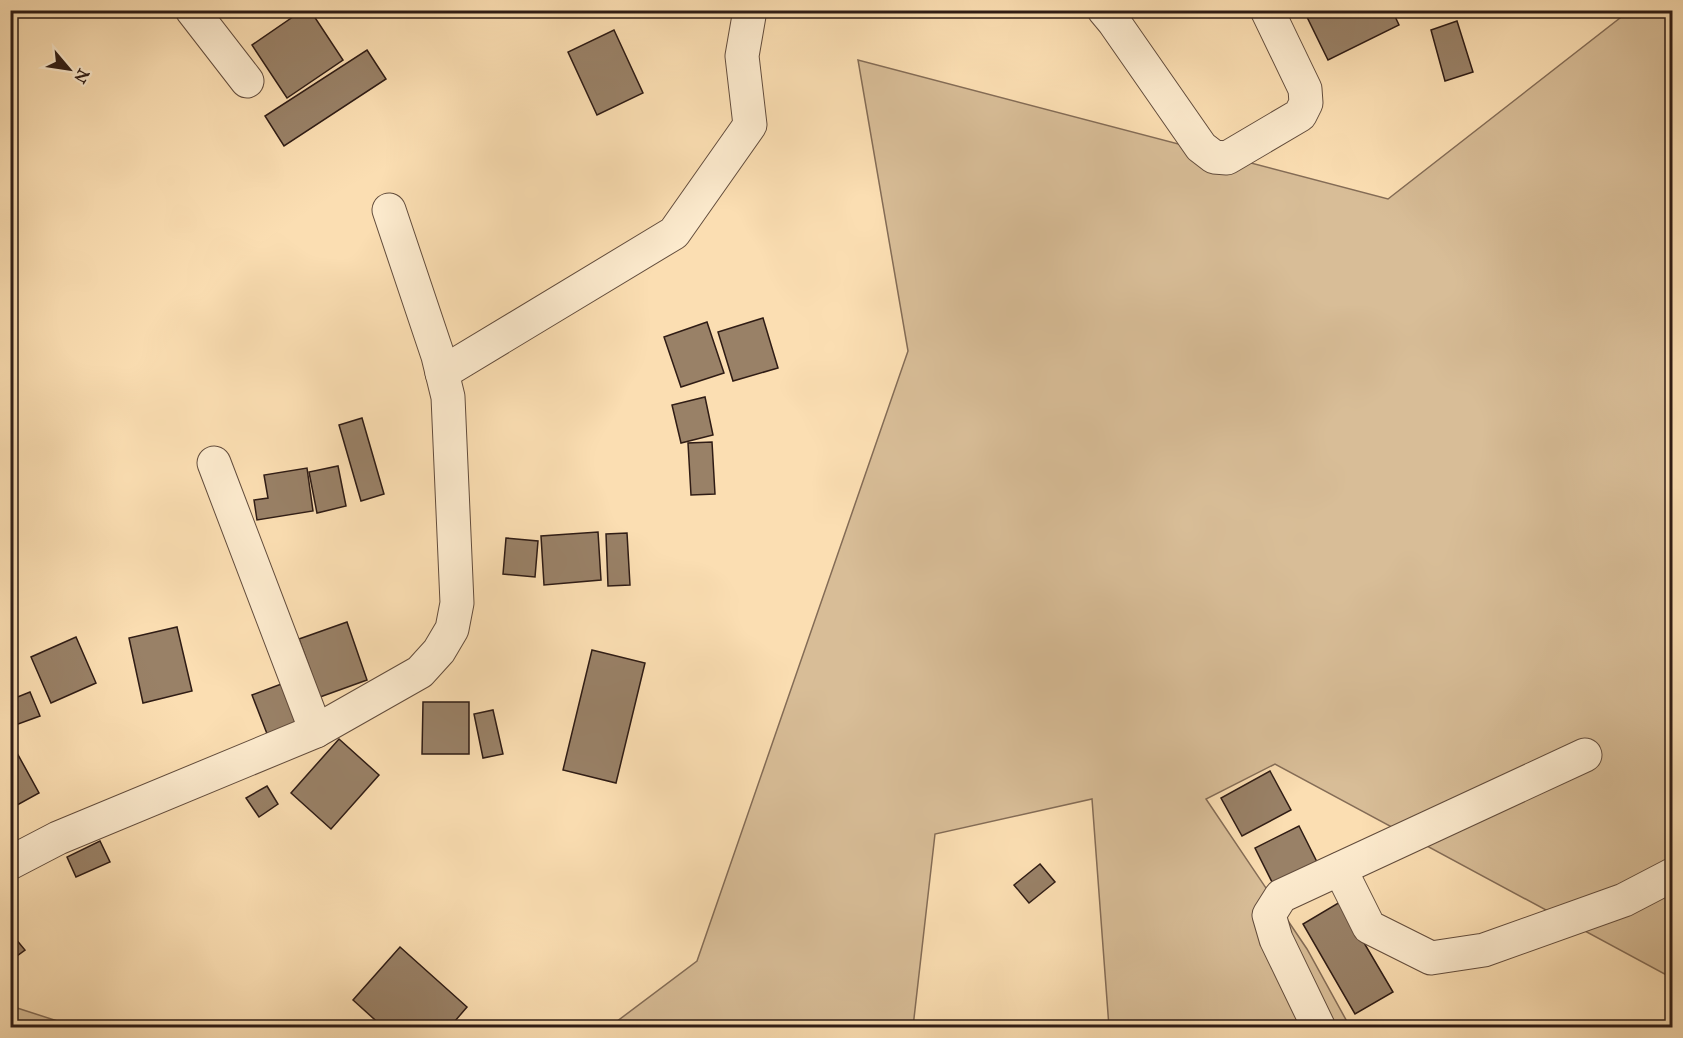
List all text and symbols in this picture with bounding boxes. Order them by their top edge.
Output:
north arrow [39,39,99,99]
text: N [70,65,93,87]

